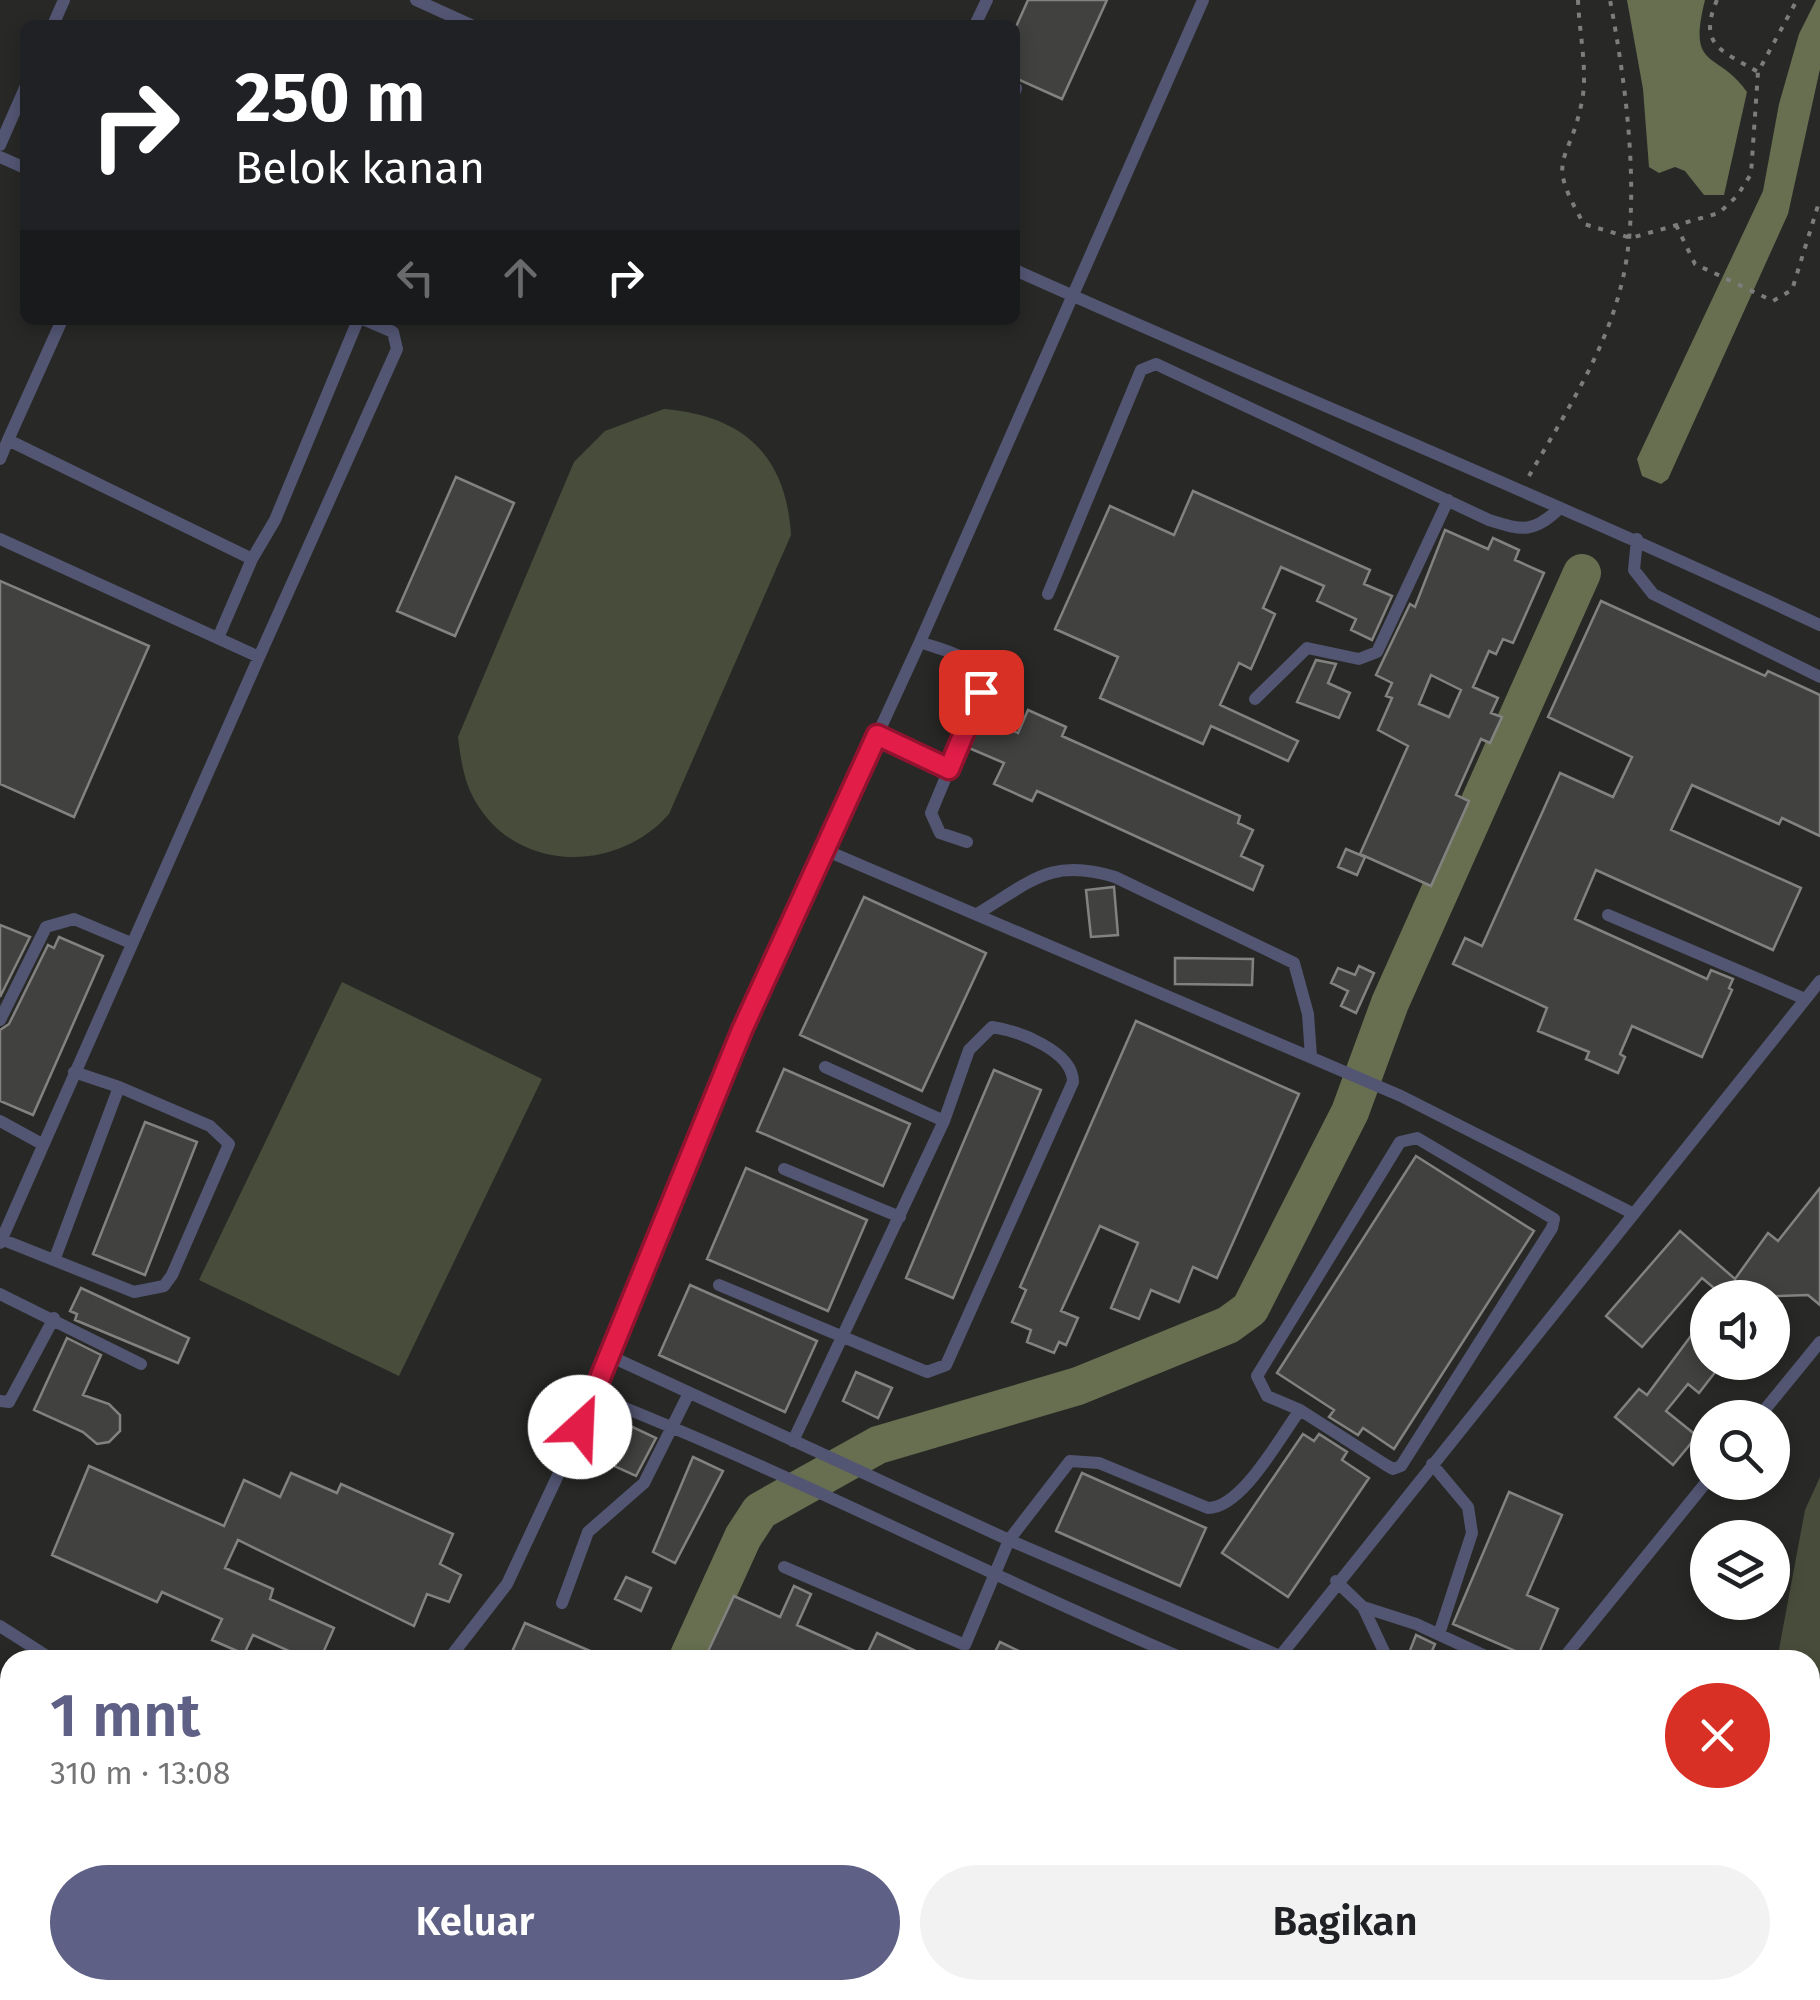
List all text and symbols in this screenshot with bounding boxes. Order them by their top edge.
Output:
text: 250 m [235,56,425,140]
icon: right [70,60,200,190]
text: Belok kanan [235,141,485,195]
icon: left [388,250,443,305]
icon: ahead [493,250,548,305]
icon: right [598,250,653,305]
pin [939,650,1024,735]
icon: arrive [954,665,1009,720]
map controls [1690,1280,1790,1620]
button: sound [1690,1280,1790,1380]
position arrow [528,1375,632,1479]
button: search [1690,1400,1790,1500]
button: layers [1690,1520,1790,1620]
text: 1 mnt [50,1680,200,1752]
button: close [1665,1683,1770,1788]
text: 310 m · 13:08 [50,1754,230,1792]
button: Keluar [50,1865,900,1980]
button: Bagikan [920,1865,1770,1980]

